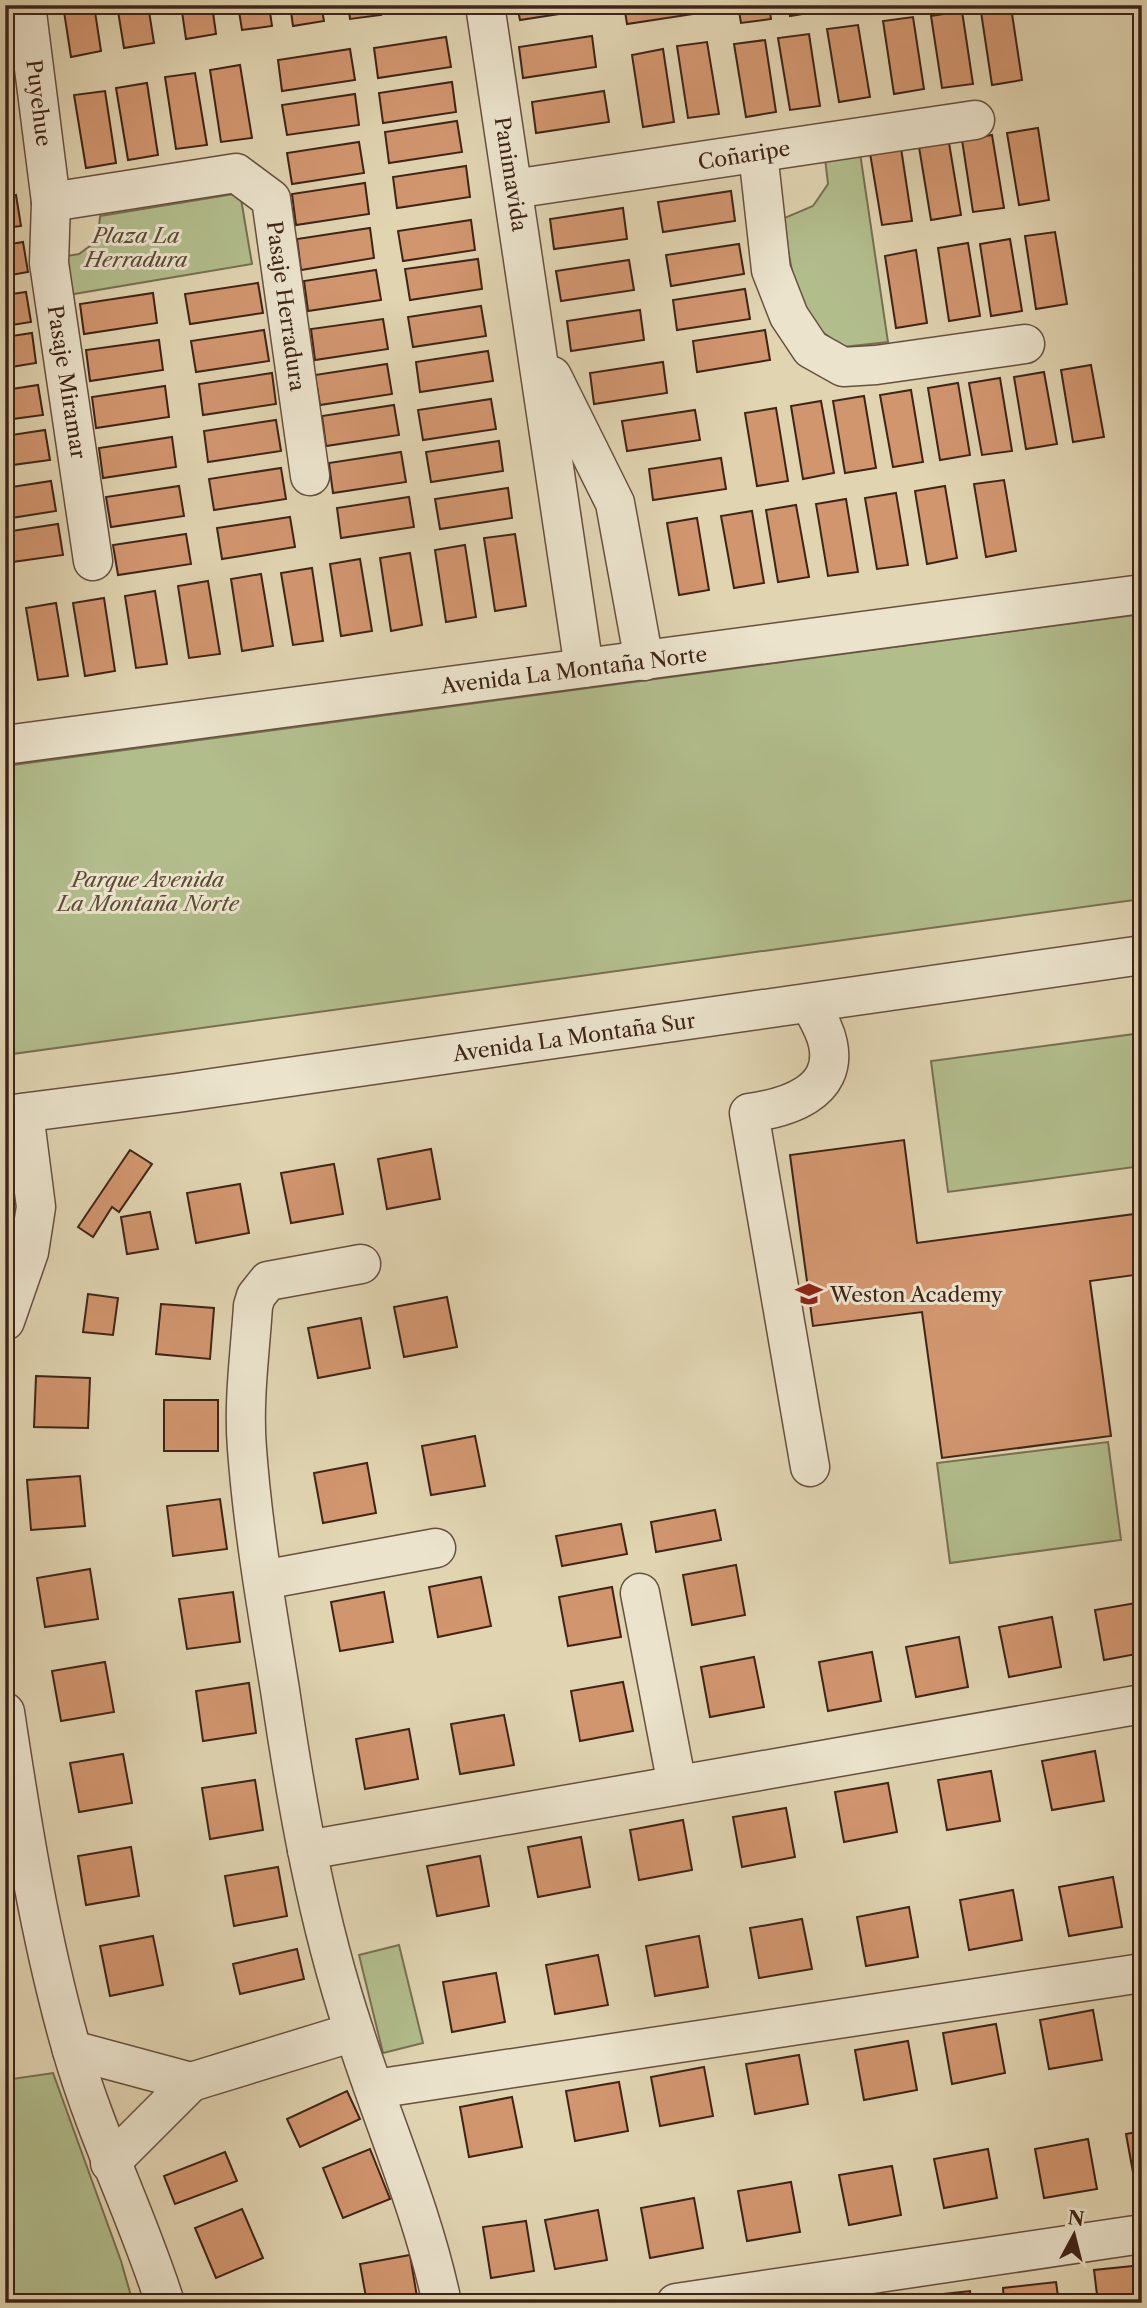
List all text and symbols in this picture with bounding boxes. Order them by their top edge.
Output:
street label: Puyehue [21,58,57,148]
street label: Panimavida [490,115,533,234]
street label: Coñaripe [696,135,792,175]
street label: Pasaje Herradura [262,219,310,394]
park label: Plaza La Herradura [82,223,188,272]
street label: Pasaje Miramar [43,303,92,461]
street label: Avenida La Montaña Norte [438,641,709,699]
park label: Parque Avenida La Montaña Norte [55,867,240,916]
street label: Avenida La Montaña Sur [450,1008,697,1067]
school or university icon: Weston Academy [794,1279,824,1309]
place label: Weston Academy [829,1282,1003,1307]
north arrow [1038,2200,1108,2270]
text: N [1066,2206,1086,2231]

